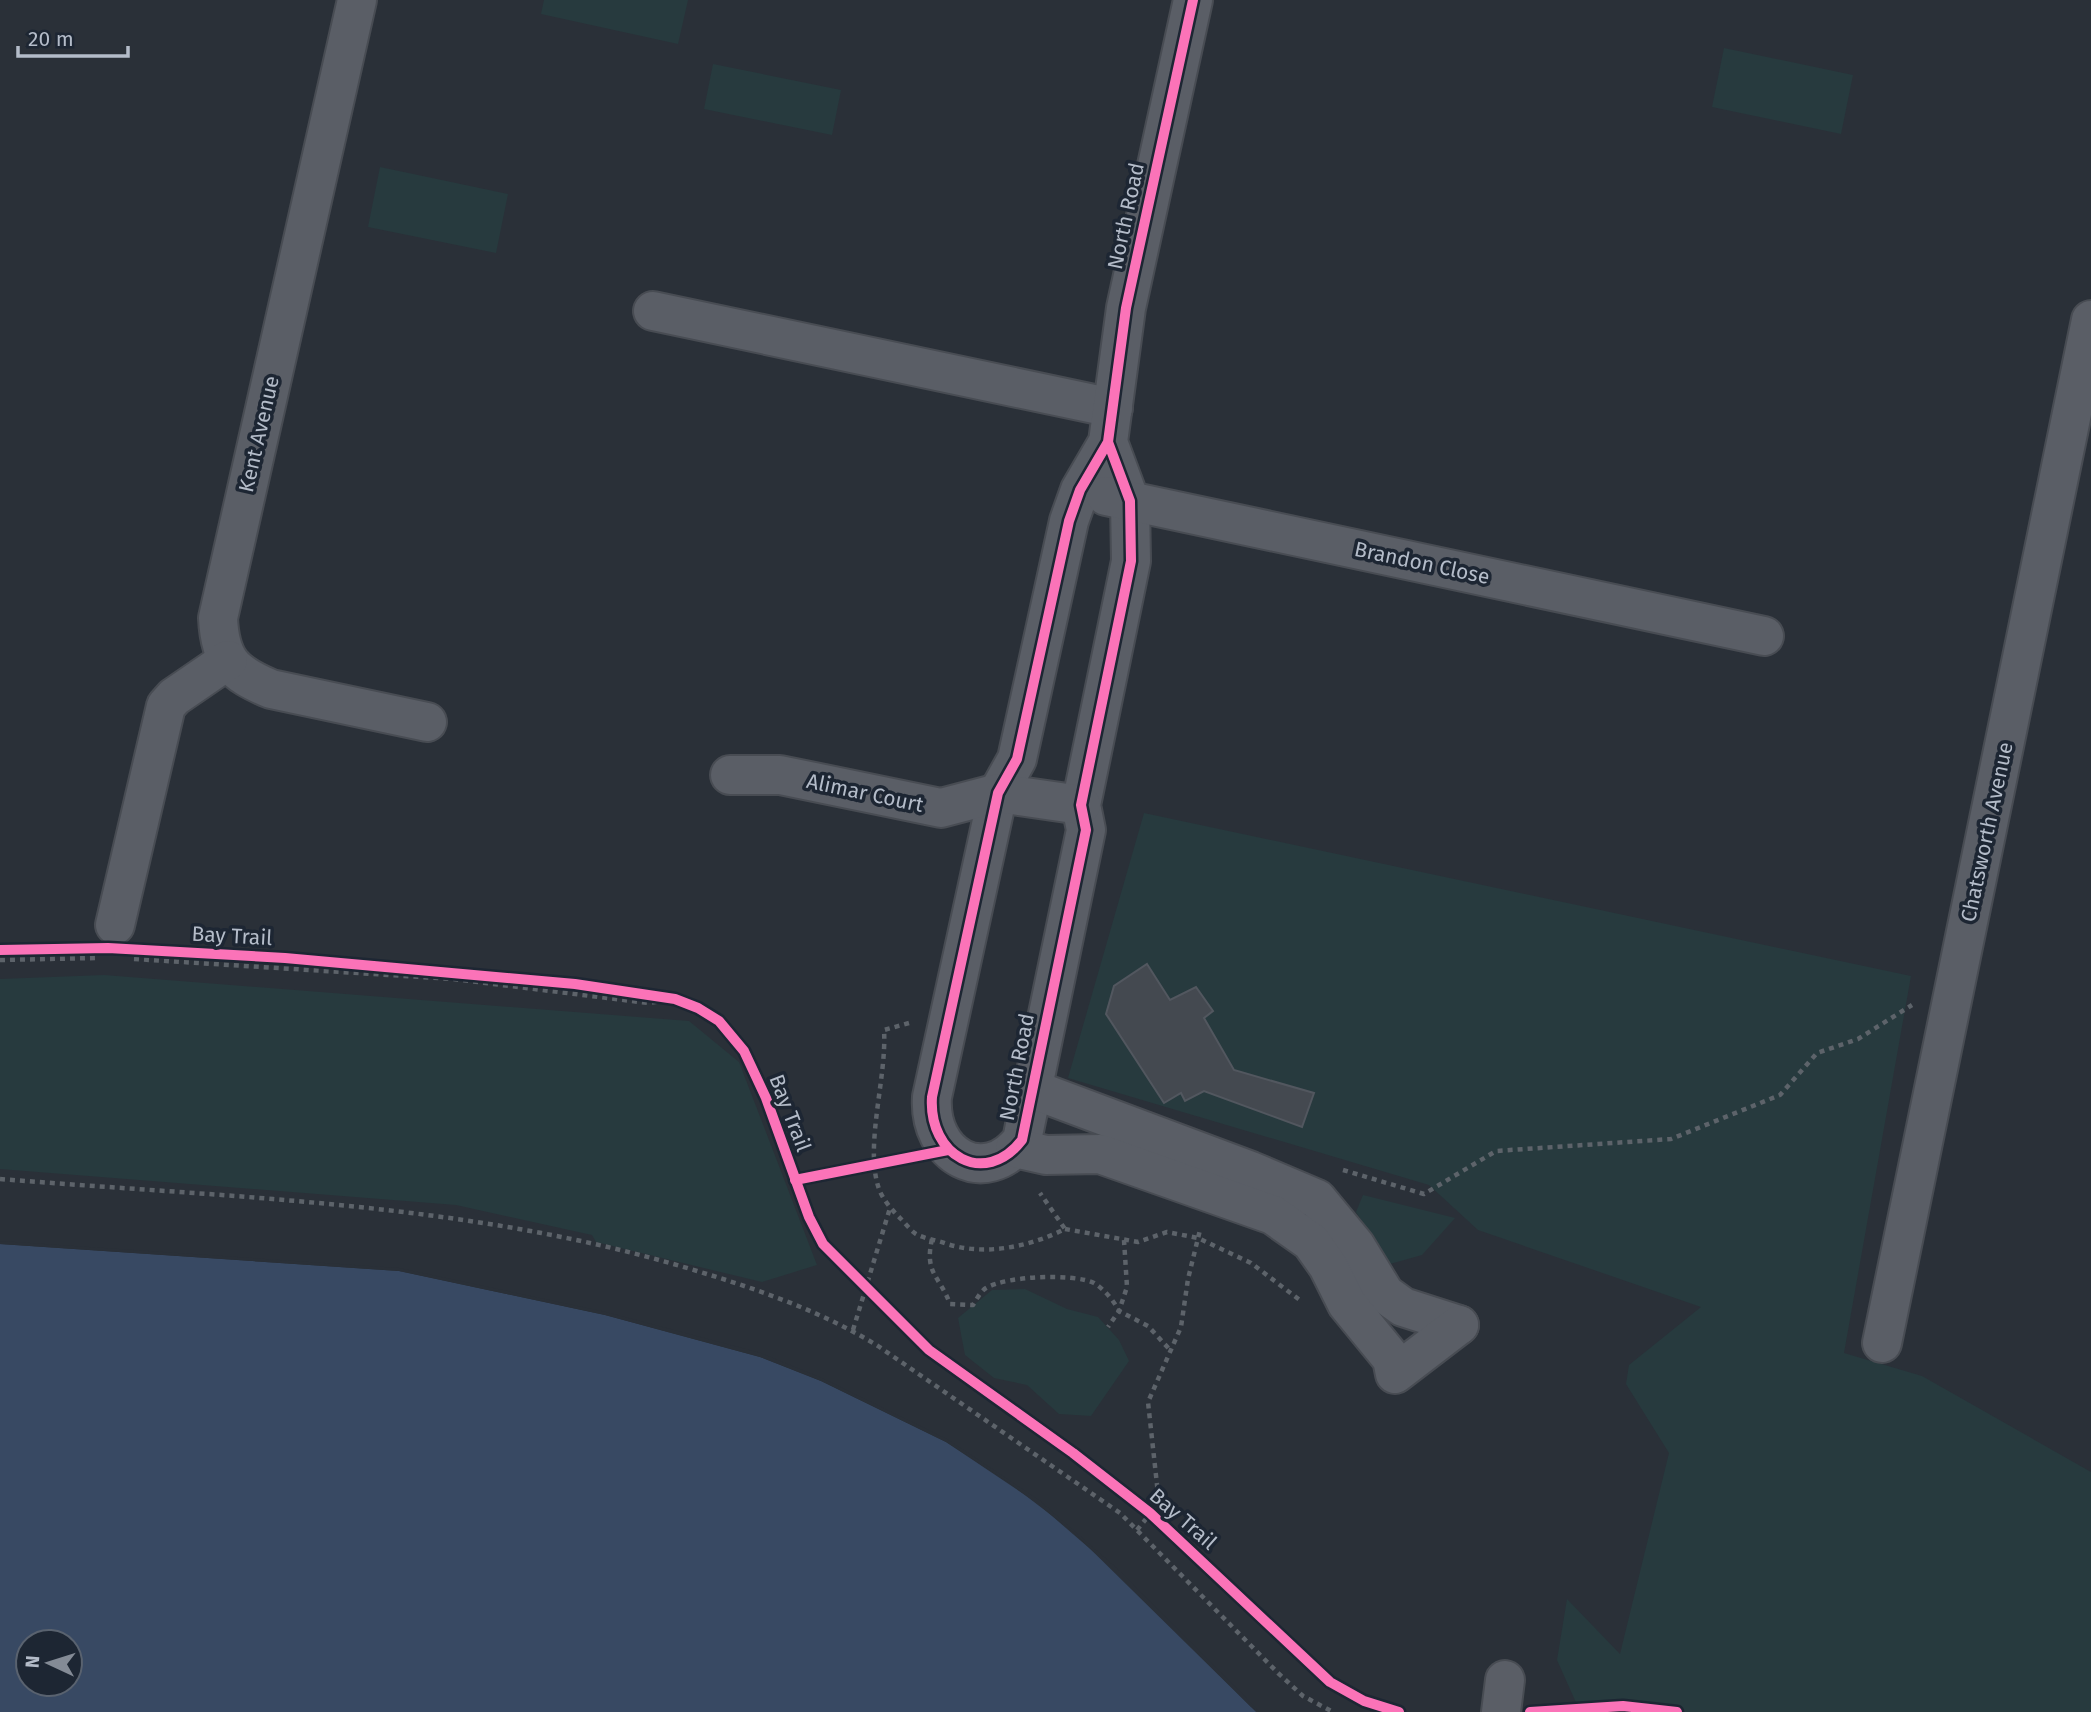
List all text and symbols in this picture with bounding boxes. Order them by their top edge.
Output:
scale bar [18,14,128,58]
text: 20 m [28,26,74,52]
street label: North Road [1102,160,1150,272]
street label: Kent Avenue [233,373,285,495]
street label: Brandon Close [1352,536,1492,590]
street label: Chatsworth Avenue [1955,740,2019,924]
street label: Alimar Court [804,768,926,818]
street label: Bay Trail [191,921,273,951]
street label: North Road [994,1011,1040,1123]
street label: Bay Trail [763,1071,817,1155]
street label: Bay Trail [1144,1483,1222,1555]
north arrow [14,1628,84,1698]
text: N [21,1655,44,1669]

